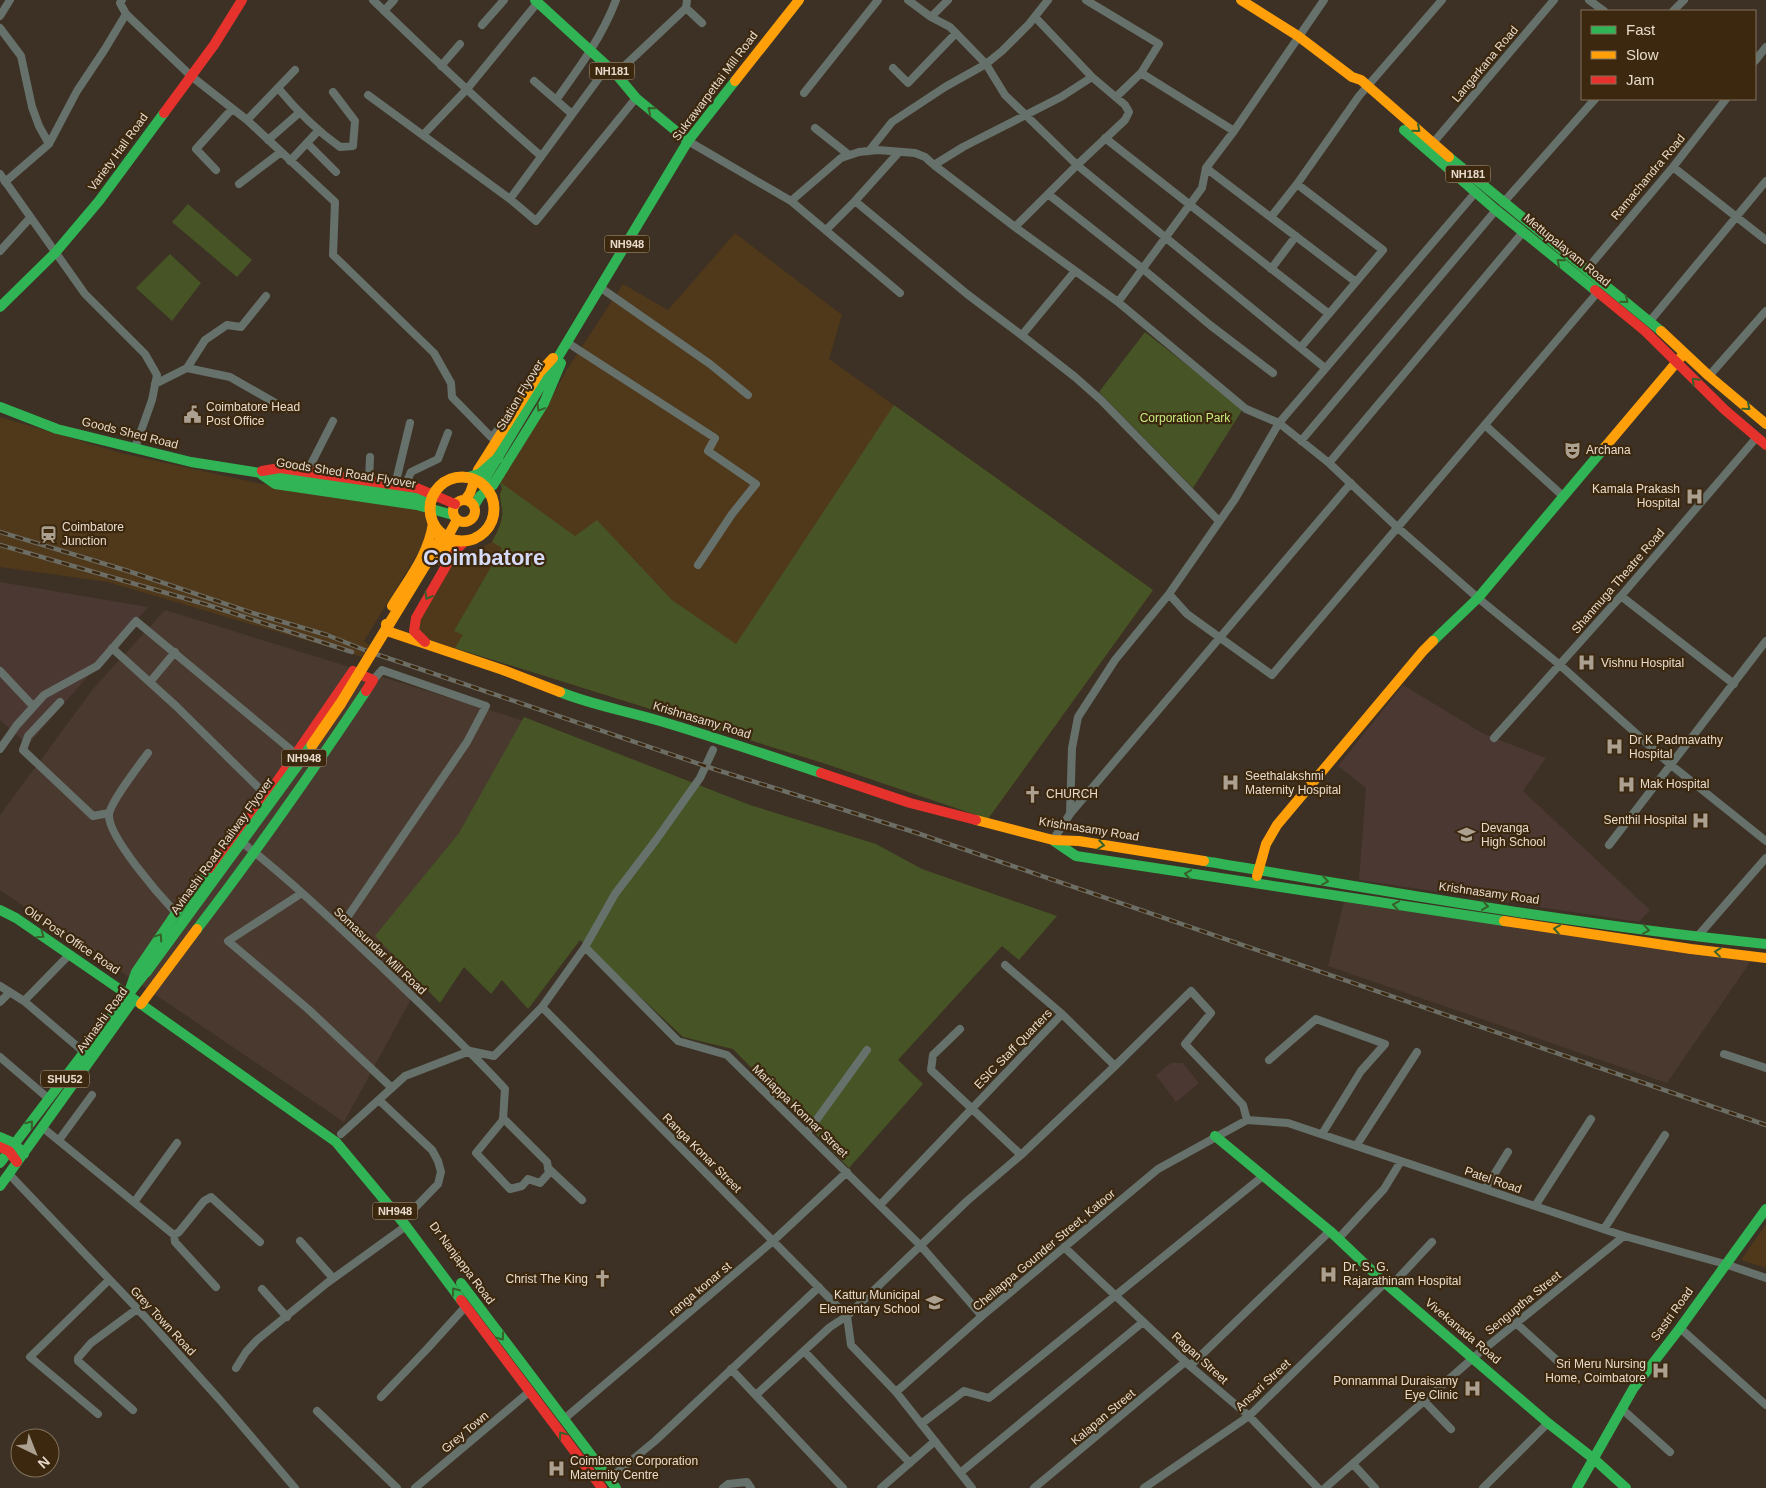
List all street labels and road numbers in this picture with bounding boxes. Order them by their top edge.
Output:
street label: Langarkana Road [1449,23,1521,105]
street label: Sukrawarpettai Mill Road [669,29,761,143]
road number: NH181 [590,62,634,80]
street label: Variety Hall Road [85,110,151,194]
street label: Ramachandra Road [1608,131,1688,223]
road number: NH181 [1446,165,1490,182]
street label: Mettupalayam Road [1521,211,1613,289]
road number: NH948 [604,235,650,252]
street label: Station Flyover [493,357,547,433]
street label: Goods Shed Road [80,414,180,452]
street label: Goods Shed Road Flyover [275,455,417,491]
street label: Shanmuga Theatre Road [1569,526,1667,636]
street label: Krishnasamy Road [651,698,753,742]
road number: NH948 [282,750,326,766]
street label: Avinashi Road Railway Flyover [168,775,276,917]
street label: Krishnasamy Road [1038,814,1140,844]
street label: Krishnasamy Road [1438,879,1540,907]
street label: Old Post Office Road [21,903,123,977]
street label: Somasundar Mill Road [331,904,429,998]
street label: Avinashi Road [74,985,130,1055]
street label: ESIC Staff Quarters [971,1006,1055,1092]
street label: Mariappa Konnar Street [749,1062,851,1161]
road number: SHU52 [41,1070,89,1088]
street label: Ranga Konar Street [660,1111,745,1196]
street label: Patel Road [1463,1164,1523,1196]
street label: Chellappa Gounder Street, Katoor [970,1186,1118,1314]
road number: NH948 [372,1202,418,1220]
street label: Dr Nanjappa Road [426,1219,498,1307]
street label: ranga konar st [666,1259,734,1319]
street label: Senguptha Street [1482,1268,1564,1338]
street label: Grey Town Road [127,1284,199,1358]
street label: Sastri Road [1648,1285,1696,1343]
street label: Vivekanada Road [1422,1295,1504,1367]
street label: Ragan Street [1169,1329,1231,1387]
street label: Ansari Street [1233,1356,1294,1414]
street label: Kalapan Street [1068,1386,1138,1448]
street label: Grey Town [439,1408,491,1456]

